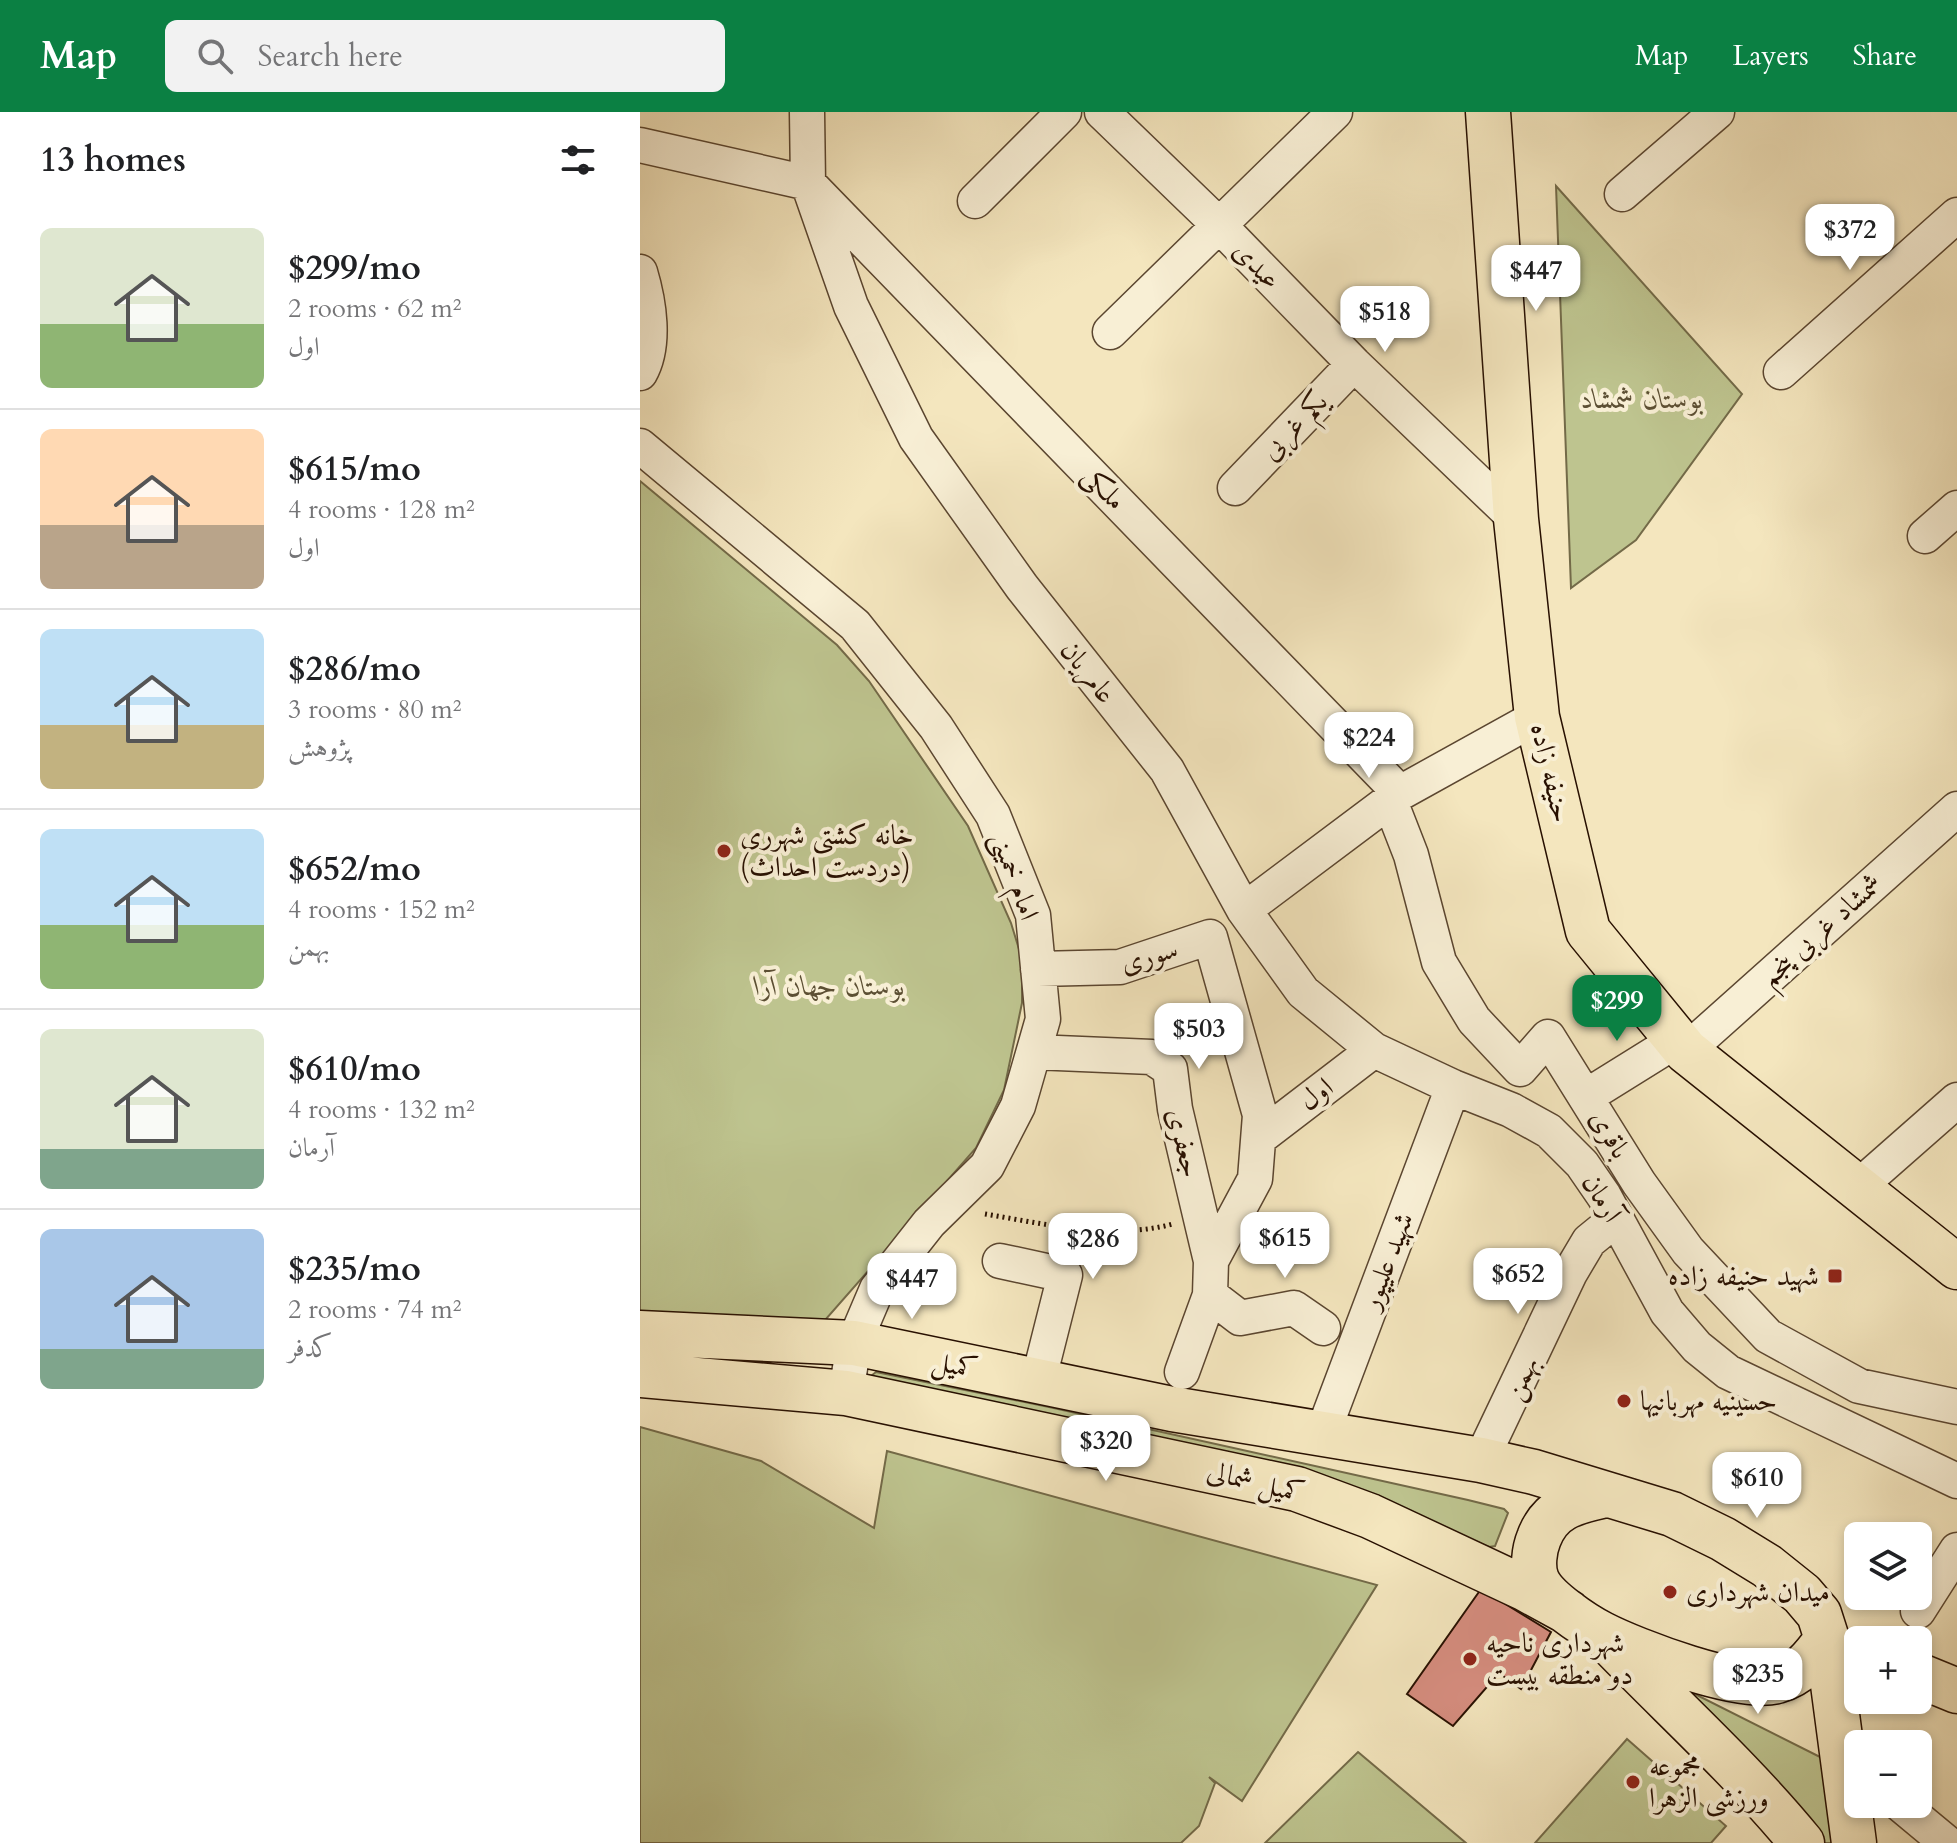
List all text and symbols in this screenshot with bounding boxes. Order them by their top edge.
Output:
search box [165,20,725,92]
text: Map [40,30,117,82]
icon: search [193,34,237,78]
text: Search here [257,36,403,77]
text: Map [1635,37,1688,75]
text: Layers [1732,37,1809,75]
text: Share [1853,37,1917,75]
text: 13 homes [40,137,186,183]
icon: filters [556,138,600,182]
pin: $372 [1803,204,1897,272]
text: $372 [1823,212,1877,247]
street label: عیدی [1224,232,1290,298]
text: $299/mo [288,245,421,291]
pin: $447 [1489,245,1583,313]
text: $447 [1509,253,1563,288]
icon: home [104,260,200,356]
pin: $518 [1338,286,1432,354]
text: 2 rooms · 62 m² [288,291,461,326]
text: $518 [1358,294,1412,329]
text: اول [288,329,320,364]
park label: بوستان شمشاد [1581,380,1703,418]
street label: یکم غربی [1252,382,1342,474]
text: $615/mo [288,446,421,492]
street label: ملکی [1074,457,1134,519]
icon: home [104,461,200,557]
text: 4 rooms · 128 m² [288,492,475,527]
text: اول [288,530,320,565]
street label: عامریان [1051,633,1125,711]
text: $286/mo [288,646,421,692]
icon: home [104,661,200,757]
text: 3 rooms · 80 m² [288,692,461,727]
pin: $224 [1322,712,1416,780]
text: $224 [1342,720,1396,755]
street label: حنیفه زاده [1521,720,1581,826]
text: پژوهش [288,730,351,765]
place label: خانه کشتی شهرری (دردست احداث) [740,816,914,886]
street label: امام خمینی [977,827,1048,927]
marker: خانه کشتی شهرری (دردست احداث) [715,842,733,860]
text: $652/mo [288,846,421,892]
icon: home [104,861,200,957]
street label: شمشاد غربی پنجم [1752,865,1895,1000]
text: 4 rooms · 152 m² [288,892,475,927]
text: بهمن [288,930,330,965]
street label: سوری [1116,930,1182,982]
park label: بوستان جهان آرا [753,967,905,1005]
pin: $299 [1570,975,1664,1043]
text: $299 [1590,983,1644,1018]
pin: $503 [1152,1003,1246,1071]
text: $503 [1172,1011,1226,1046]
text: $610/mo [288,1046,421,1092]
icon: home [104,1061,200,1157]
street label: اول [1291,1069,1341,1119]
text: 4 rooms · 132 m² [288,1092,475,1127]
street label: باقری [1581,1102,1639,1166]
street label: جعفری [1158,1105,1210,1181]
text: آرمان [288,1130,335,1165]
street label: آرمان [1573,1167,1633,1232]
street label: شهید علیپور [1350,1207,1423,1318]
pin: $615 [1238,1212,1332,1280]
pin: $286 [1046,1213,1140,1281]
text: $615 [1258,1220,1312,1255]
text: $286 [1066,1221,1120,1256]
text: $235/mo [288,1246,421,1292]
pin: $652 [1471,1248,1565,1316]
pin: $447 [865,1253,959,1321]
text: $652 [1491,1256,1545,1291]
place label: شهید حنیفه زاده [1668,1257,1819,1295]
icon: home [104,1261,200,1357]
text: $447 [885,1261,939,1296]
marker: شهید حنیفه زاده [1826,1267,1844,1285]
text: 2 rooms · 74 m² [288,1292,461,1327]
text: کدفر [288,1330,333,1365]
street label: کمیل [929,1342,981,1388]
street label: بهمن [1494,1350,1548,1406]
place label: حسینیه مهربانیها [1640,1382,1777,1420]
marker: حسینیه مهربانیها [1615,1392,1633,1410]
pin: $320 [1059,1415,1153,1483]
text: $320 [1079,1423,1133,1458]
street label: کمیل شمالی [1203,1452,1309,1512]
pin: $610 [1710,1452,1804,1520]
text: $610 [1730,1460,1784,1495]
map controls [1844,1522,1932,1818]
button: layers [1844,1522,1932,1610]
place label: میدان شهرداری [1686,1573,1830,1611]
marker: میدان شهرداری [1661,1583,1679,1601]
place label: شهرداری ناحیه دو منطقه بیست [1486,1624,1633,1694]
button: + [1844,1626,1932,1714]
pin: $235 [1711,1648,1805,1716]
marker: شهرداری ناحیه دو منطقه بیست [1461,1650,1479,1668]
text: $235 [1731,1656,1785,1691]
button: − [1844,1730,1932,1818]
place label: مجموعه ورزشی الزهرا [1649,1747,1769,1817]
marker: مجموعه ورزشی الزهرا [1624,1773,1642,1791]

